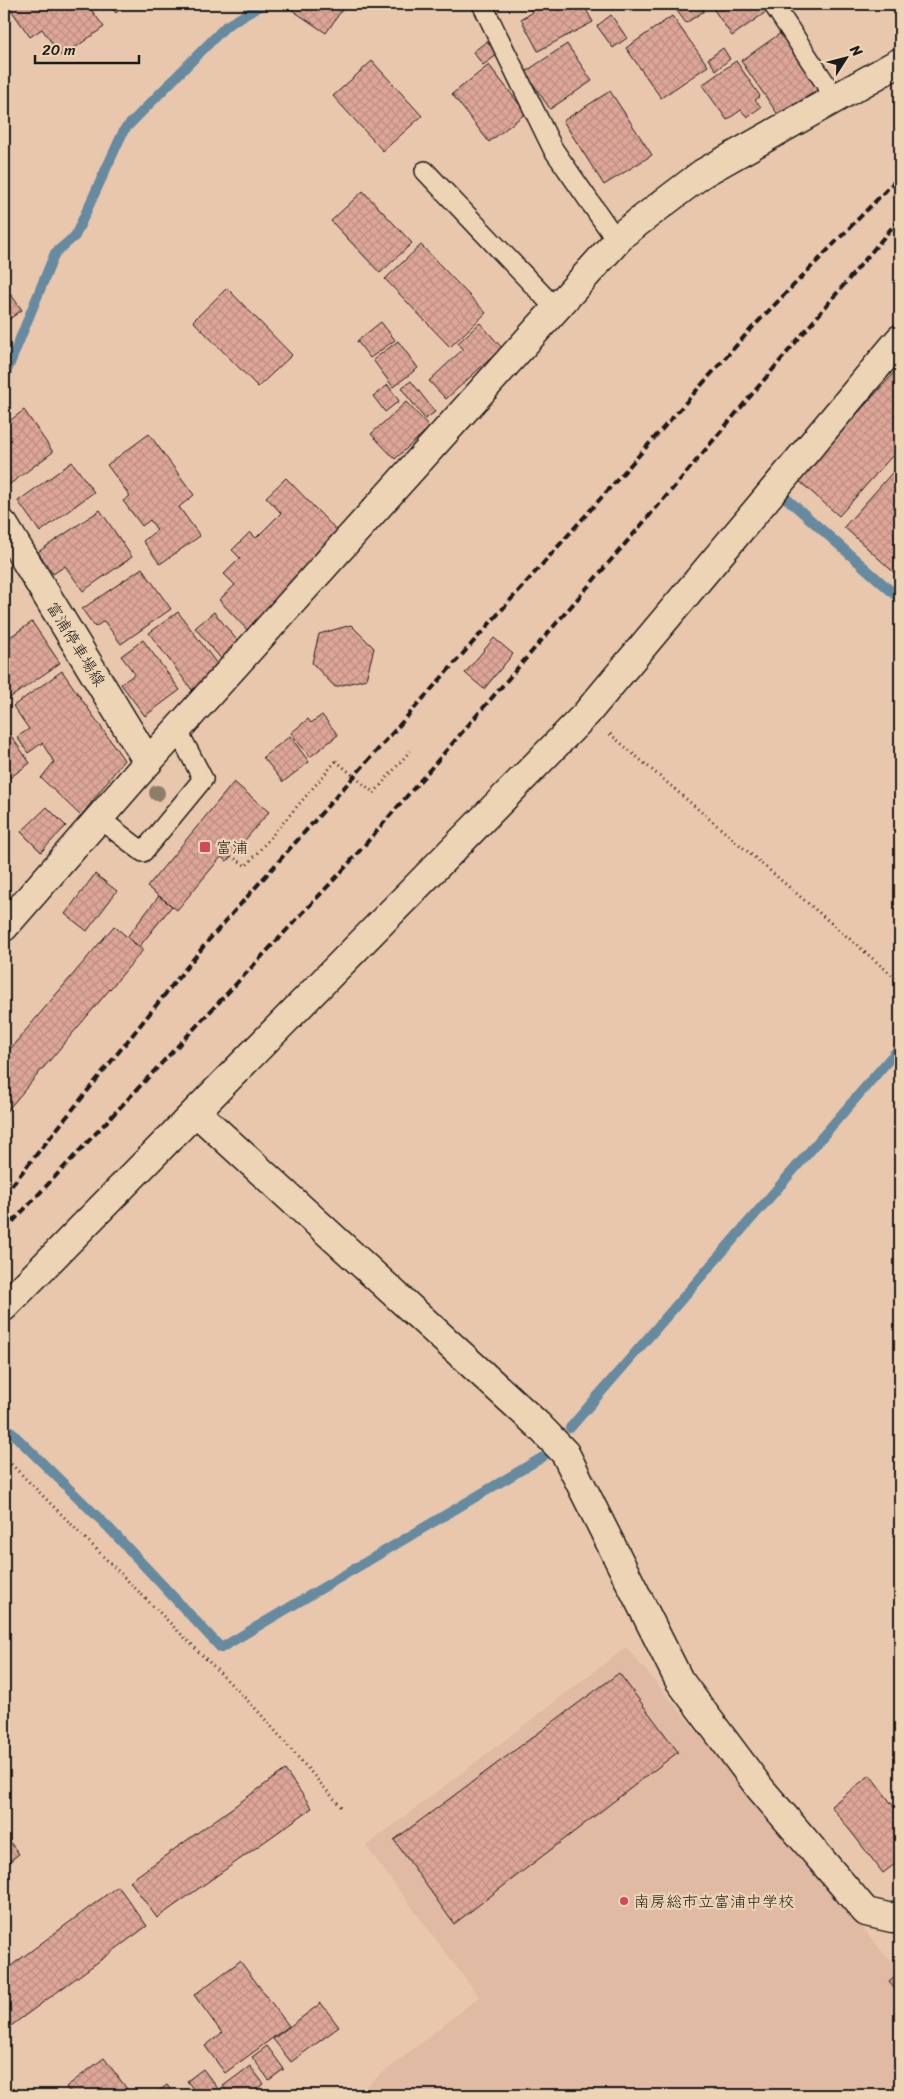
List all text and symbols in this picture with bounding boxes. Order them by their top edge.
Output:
scale bar [35,32,139,64]
north arrow [822,32,872,82]
text: 20 m [42,37,76,63]
text: N [843,39,869,62]
street label: 富浦停車場線 [38,596,114,692]
place label: 富浦 [216,833,248,862]
marker: 富浦 [198,840,212,854]
place label: 南房総市立富浦中学校 [634,1887,794,1916]
marker: 南房総市立富浦中学校 [618,1895,630,1907]

